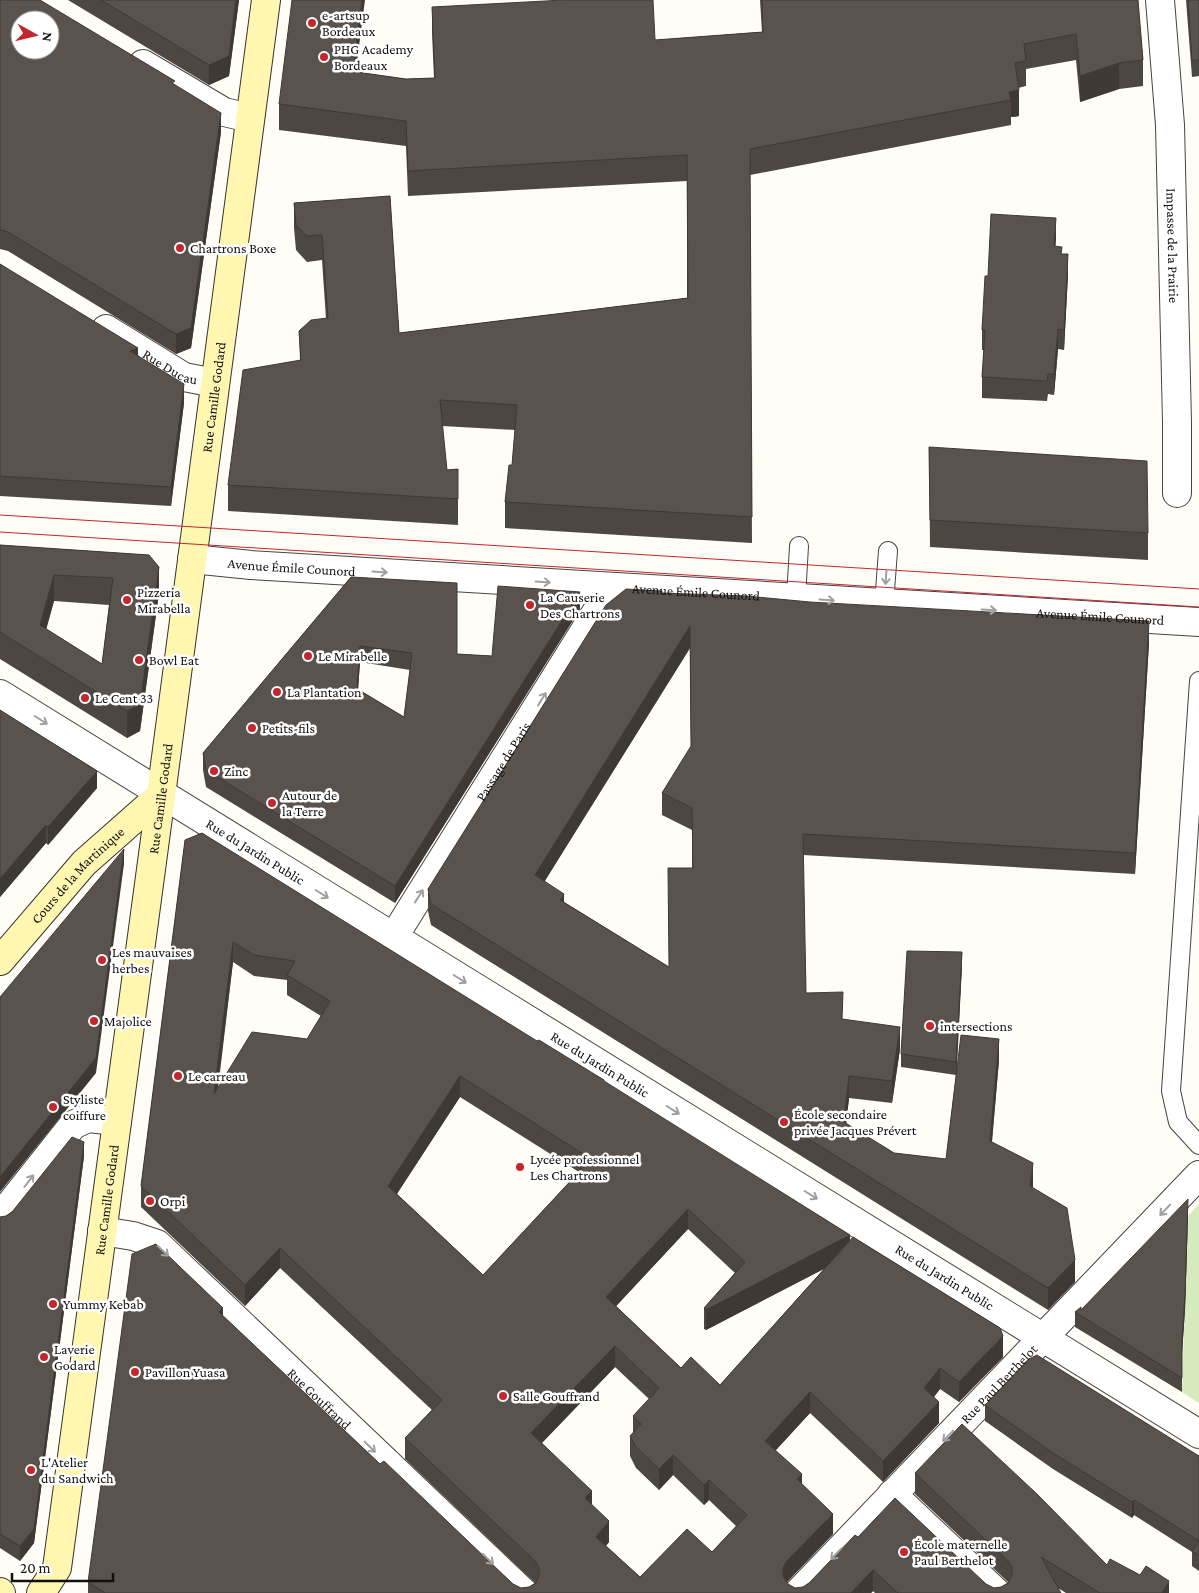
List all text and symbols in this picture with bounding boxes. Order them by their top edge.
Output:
place label: e-artsup Bordeaux [322,7,376,39]
north arrow [10,10,60,60]
marker: e-artsup Bordeaux [306,17,318,29]
text: N [39,31,56,43]
place label: PHG Academy Bordeaux [334,41,414,73]
marker: PHG Academy Bordeaux [318,51,330,63]
street label: Impasse de la Prairie [1163,188,1182,303]
place label: Chartrons Boxe [190,240,276,256]
marker: Chartrons Boxe [174,242,186,254]
street label: Rue Camille Godard [198,340,229,453]
street label: Rue Ducau [140,346,199,388]
street label: Avenue Émile Counord [227,555,357,579]
one-way arrow [372,567,388,576]
one-way arrow [882,569,891,585]
one-way arrow [534,578,550,587]
street label: Avenue Émile Counord [631,580,761,604]
place label: Pizzeria Mirabella [137,584,191,616]
place label: La Causerie Des Chartrons [540,589,620,621]
marker: Pizzeria Mirabella [121,594,133,606]
one-way arrow [819,595,835,605]
marker: La Causerie Des Chartrons [524,599,536,611]
street label: Avenue Émile Counord [1036,604,1165,628]
one-way arrow [981,605,997,614]
place label: Le Mirabelle [318,648,387,664]
marker: Le Mirabelle [302,650,314,662]
place label: Bowl Eat [149,652,199,668]
marker: Bowl Eat [133,654,145,666]
place label: La Plantation [287,684,362,700]
marker: La Plantation [271,686,283,698]
place label: Le Cent 33 [95,690,153,706]
marker: Le Cent 33 [79,692,91,704]
one-way arrow [537,692,547,706]
one-way arrow [34,715,48,725]
street label: Passage de Paris [473,719,534,804]
place label: Petits-fils [262,720,315,736]
marker: Petits-fils [246,722,258,734]
street label: Rue Camille Godard [145,742,176,855]
place label: Zinc [224,763,248,779]
marker: Zinc [208,765,220,777]
place label: Autour de la Terre [282,787,337,819]
marker: Autour de la Terre [266,797,278,809]
street label: Rue du Jardin Public [203,815,308,888]
street label: Cours de la Martinique [28,823,127,927]
one-way arrow [315,888,329,899]
one-way arrow [414,890,424,904]
place label: Les mauvaises herbes [112,944,192,976]
marker: Les mauvaises herbes [96,954,108,966]
one-way arrow [453,974,467,984]
place label: Majolice [104,1013,152,1030]
marker: Majolice [88,1015,100,1027]
place label: intersections [940,1018,1012,1034]
marker: intersections [924,1020,936,1032]
street label: Rue du Jardin Public [548,1028,652,1101]
place label: Le carreau [188,1068,246,1084]
marker: Le carreau [172,1070,184,1082]
place label: Styliste coiffure [63,1091,106,1123]
marker: Styliste coiffure [47,1101,59,1113]
one-way arrow [666,1105,680,1115]
place label: École secondaire privée Jacques Prévert [794,1106,917,1138]
marker: École secondaire privée Jacques Prévert [778,1116,790,1128]
street label: Rue Camille Godard [91,1143,122,1256]
place label: Lycée professionnel Les Chartrons [530,1151,640,1183]
marker: Lycée professionnel Les Chartrons [514,1161,526,1173]
one-way arrow [23,1175,34,1188]
one-way arrow [804,1191,818,1201]
place label: Orpi [160,1193,186,1209]
marker: Orpi [144,1195,156,1207]
one-way arrow [1159,1203,1171,1216]
street label: Rue du Jardin Public [892,1241,997,1313]
one-way arrow [157,1245,170,1257]
place label: Yummy Kebab [63,1296,144,1312]
marker: Yummy Kebab [47,1298,59,1310]
place label: Laverie Godard [54,1341,96,1373]
street label: Rue Paul Berthelot [957,1341,1041,1427]
marker: Laverie Godard [38,1351,50,1363]
place label: Pavillon Yuasa [145,1364,226,1380]
street label: Rue Gouffrand [285,1365,355,1433]
marker: Pavillon Yuasa [129,1366,141,1378]
place label: Salle Gouffrand [513,1388,600,1404]
marker: Salle Gouffrand [497,1390,509,1402]
one-way arrow [942,1430,954,1442]
one-way arrow [364,1441,376,1453]
place label: L'Atelier du Sandwich [41,1454,114,1486]
marker: L'Atelier du Sandwich [25,1464,37,1476]
place label: École maternelle Paul Berthelot [914,1536,1007,1568]
marker: École maternelle Paul Berthelot [898,1546,910,1558]
one-way arrow [830,1547,842,1560]
scale bar [12,1550,114,1582]
one-way arrow [482,1553,494,1565]
text: 20 m [20,1560,51,1576]

